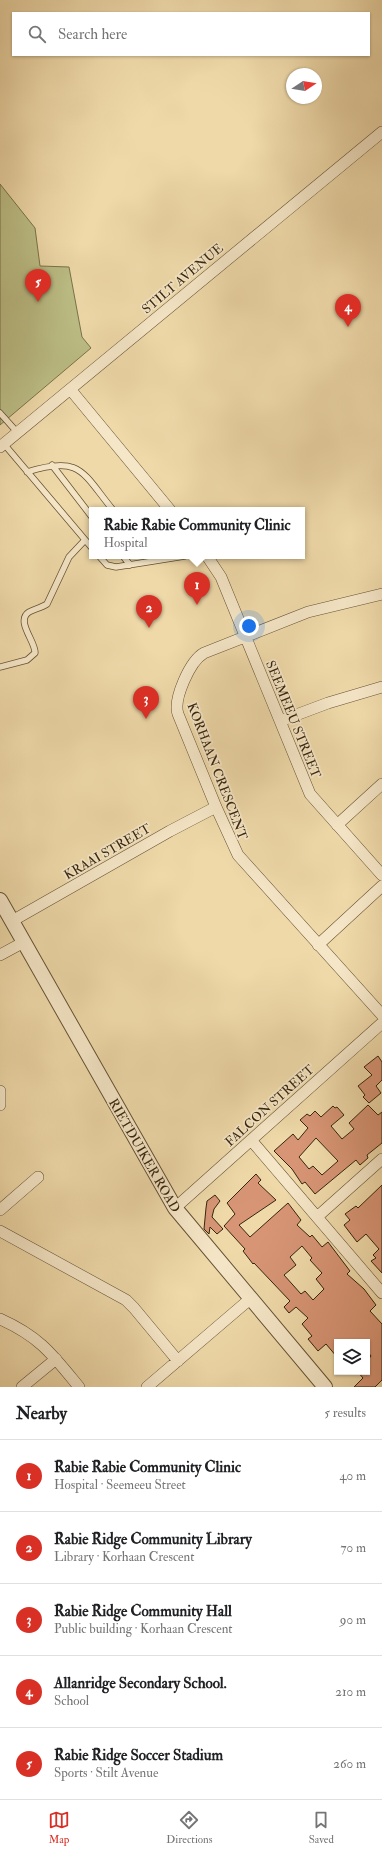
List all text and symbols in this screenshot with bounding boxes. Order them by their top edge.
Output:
search box [12,12,370,56]
icon: search [26,23,48,45]
text: Search here [58,25,127,44]
north arrow [286,68,322,104]
street label: STILT AVENUE [139,240,226,317]
pin: 5 [25,269,51,302]
pin: 4 [335,294,361,327]
popup [89,507,305,559]
text: Rabie Rabie Community Clinic [103,516,291,535]
text: Hospital [103,535,147,551]
pin: 1 [184,572,210,605]
pin: 2 [136,595,162,628]
your location [239,616,259,636]
street label: SEEMEEU STREET [262,658,324,781]
pin: 3 [133,686,159,719]
street label: KORHAAN CRESCENT [184,701,251,843]
street label: KRAAI STREET [61,820,154,883]
street label: FALCON STREET [222,1061,318,1150]
street label: RIETDUIKER ROAD [105,1096,183,1215]
map controls [334,1339,370,1375]
button: layers [334,1339,370,1375]
text: Nearby [16,1403,67,1424]
text: 5 results [324,1405,366,1421]
text: Rabie Rabie Community Clinic [54,1458,241,1477]
text: 1 [27,1468,31,1484]
text: 40 m [340,1468,366,1484]
text: Hospital · Seemeeu Street [54,1477,186,1493]
text: Rabie Ridge Community Library [54,1530,252,1549]
text: 2 [26,1540,32,1556]
text: 70 m [341,1540,366,1556]
text: Library · Korhaan Crescent [54,1549,194,1565]
text: Rabie Ridge Community Hall [54,1602,232,1621]
text: 3 [27,1612,32,1628]
text: 90 m [340,1612,366,1628]
text: Public building · Korhaan Crescent [54,1621,233,1637]
text: Allanridge Secondary School. [54,1674,227,1693]
text: 4 [25,1684,33,1700]
text: 210 m [335,1684,366,1700]
text: School [54,1693,89,1709]
text: Rabie Ridge Soccer Stadium [54,1746,223,1765]
text: 5 [26,1756,32,1772]
text: 260 m [333,1756,366,1772]
text: Sports · Stilt Avenue [54,1765,158,1781]
tab: Map [48,1809,70,1846]
tab: Directions [166,1809,213,1846]
tab: Saved [309,1809,334,1846]

